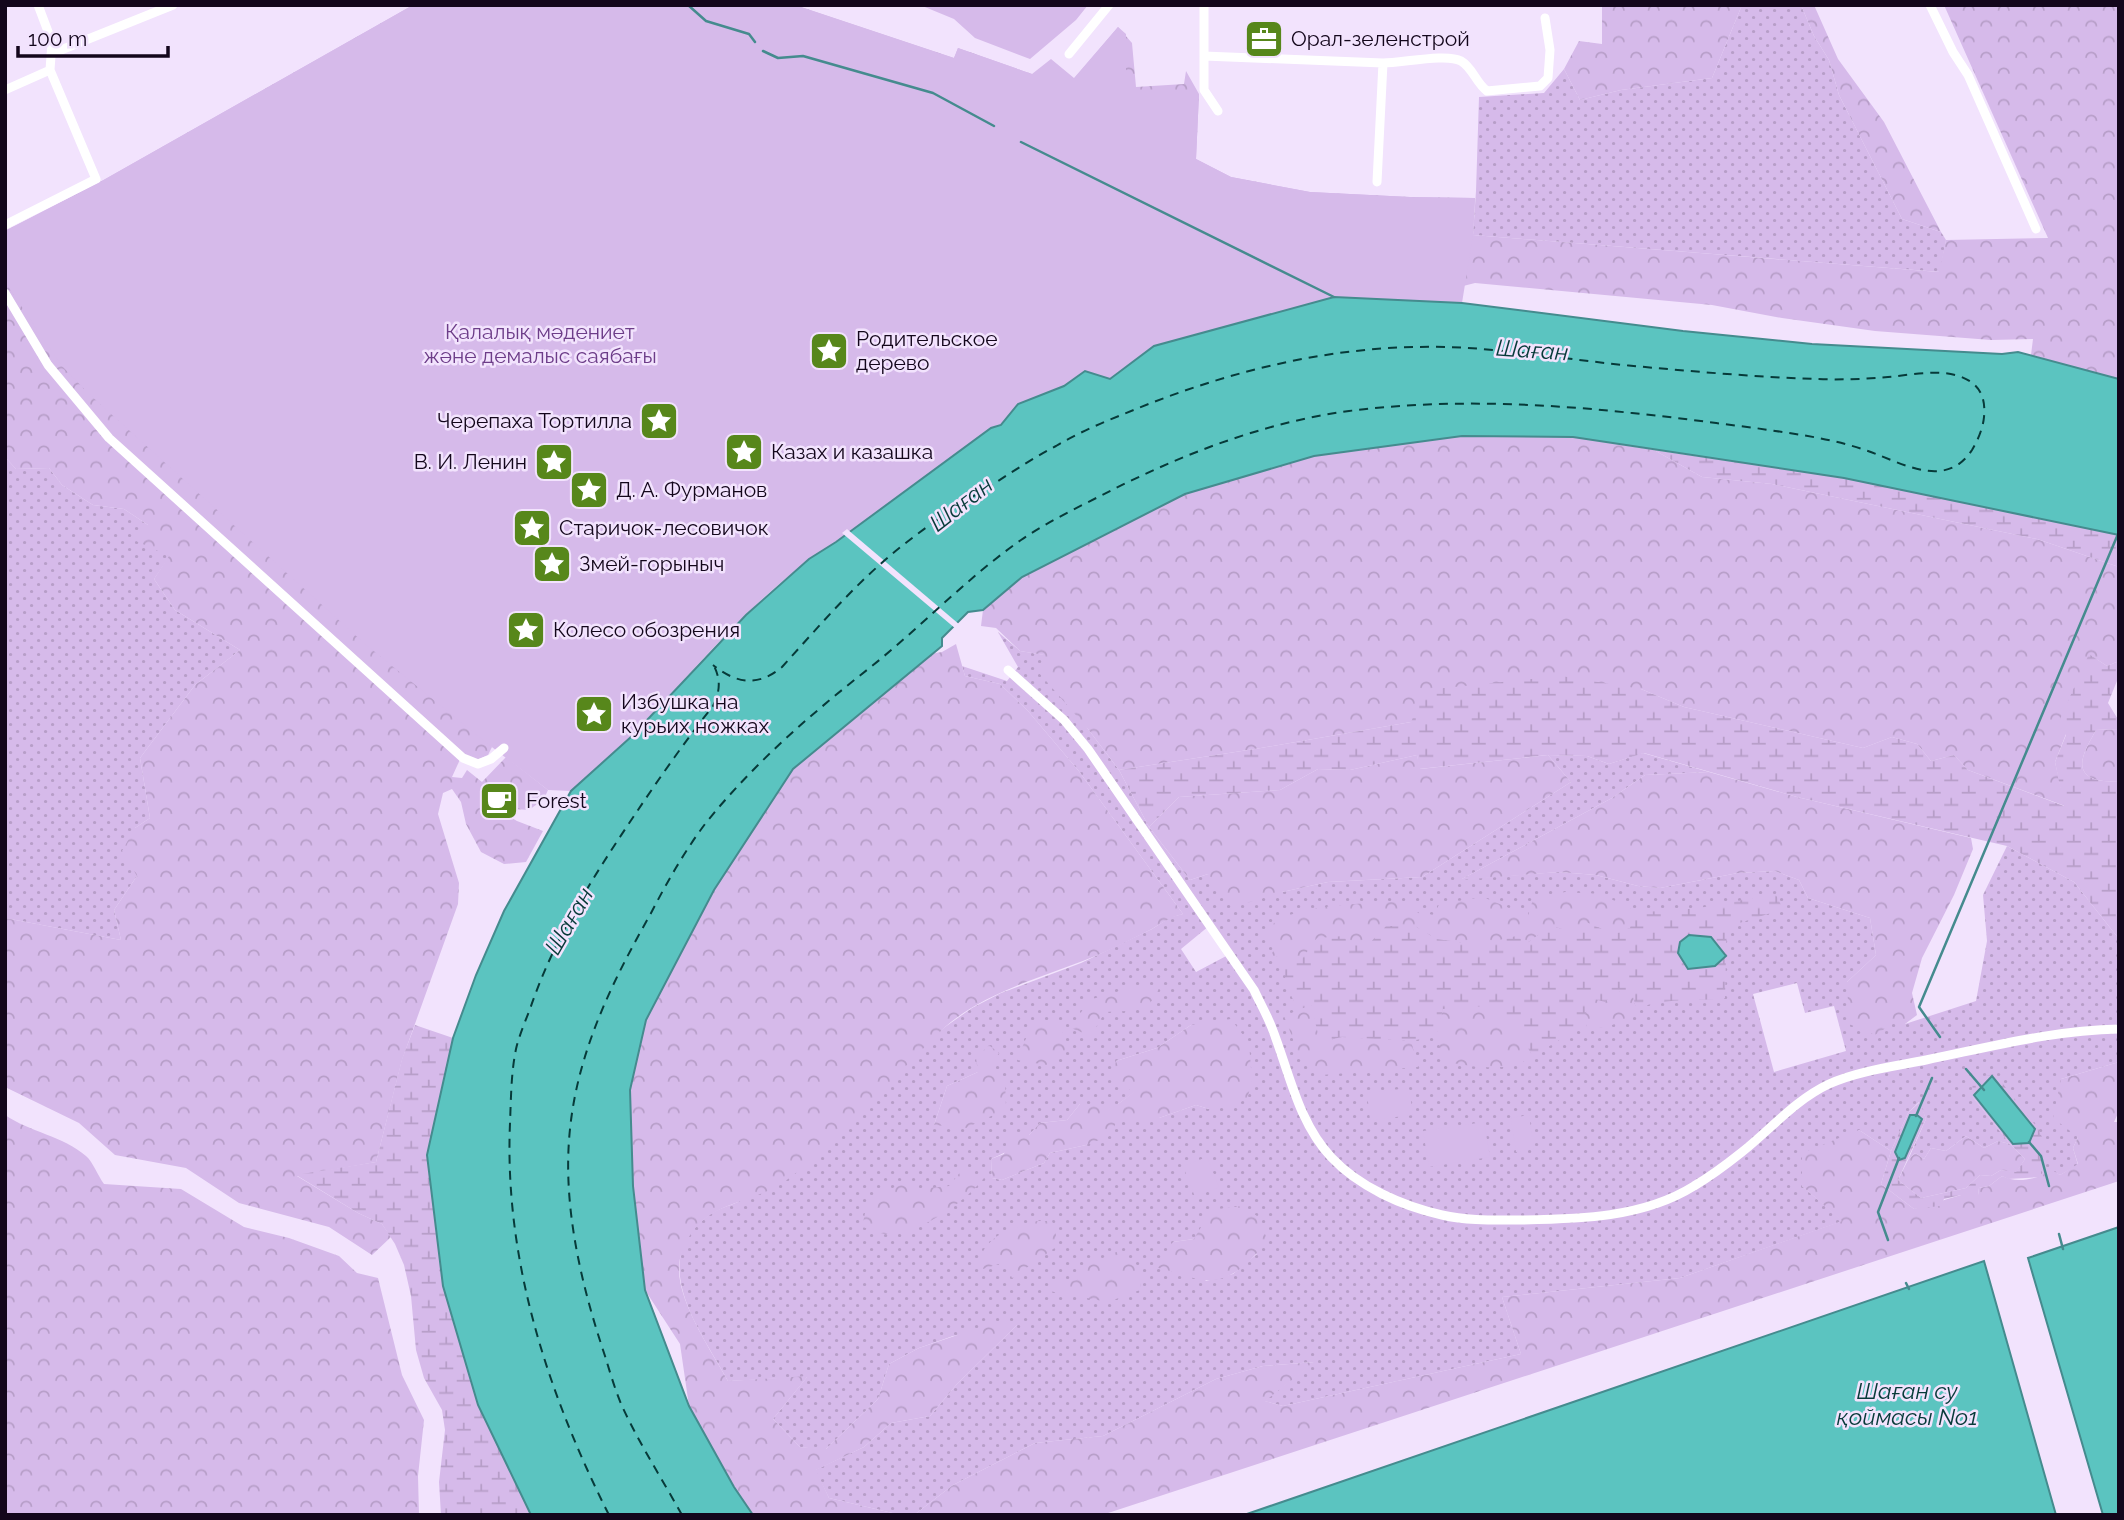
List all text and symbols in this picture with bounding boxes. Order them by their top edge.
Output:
scale bar [18,14,168,58]
office icon: Орал-зеленстрой [1243,18,1285,60]
text: 100 m [28,26,87,51]
place label: Орал-зеленстрой [1291,26,1470,51]
park label: Қалалық мәдениет және демалыс саябағы [423,319,657,368]
place label: Родительское дерево [856,326,997,375]
place icon: Родительское дерево [808,330,850,372]
water label: Шаған [1495,334,1569,365]
place icon: Черепаха Тортилла [638,400,680,442]
place label: Черепаха Тортилла [437,408,632,433]
place icon: Казах и казашка [723,431,765,473]
place label: Казах и казашка [771,439,933,464]
place icon: В. И. Ленин [533,441,575,483]
place label: В. И. Ленин [414,449,527,474]
place icon: Д. А. Фурманов [568,469,610,511]
water label: Шаған [924,471,997,536]
place label: Д. А. Фурманов [616,477,767,502]
place icon: Старичок-лесовичок [511,507,553,549]
place label: Старичок-лесовичок [559,515,769,540]
place icon: Змей-горыныч [531,543,573,585]
place label: Змей-горыныч [579,551,724,576]
place icon: Колесо обозрения [505,609,547,651]
place label: Колесо обозрения [553,617,740,642]
place label: Избушка на курьих ножках [621,689,770,738]
place icon: Избушка на курьих ножках [573,693,615,735]
cafe icon: Forest [478,780,520,822]
place label: Forest [526,788,587,813]
water label: Шаған [539,883,598,959]
water label: Шаған су қоймасы No1 [1836,1377,1978,1430]

